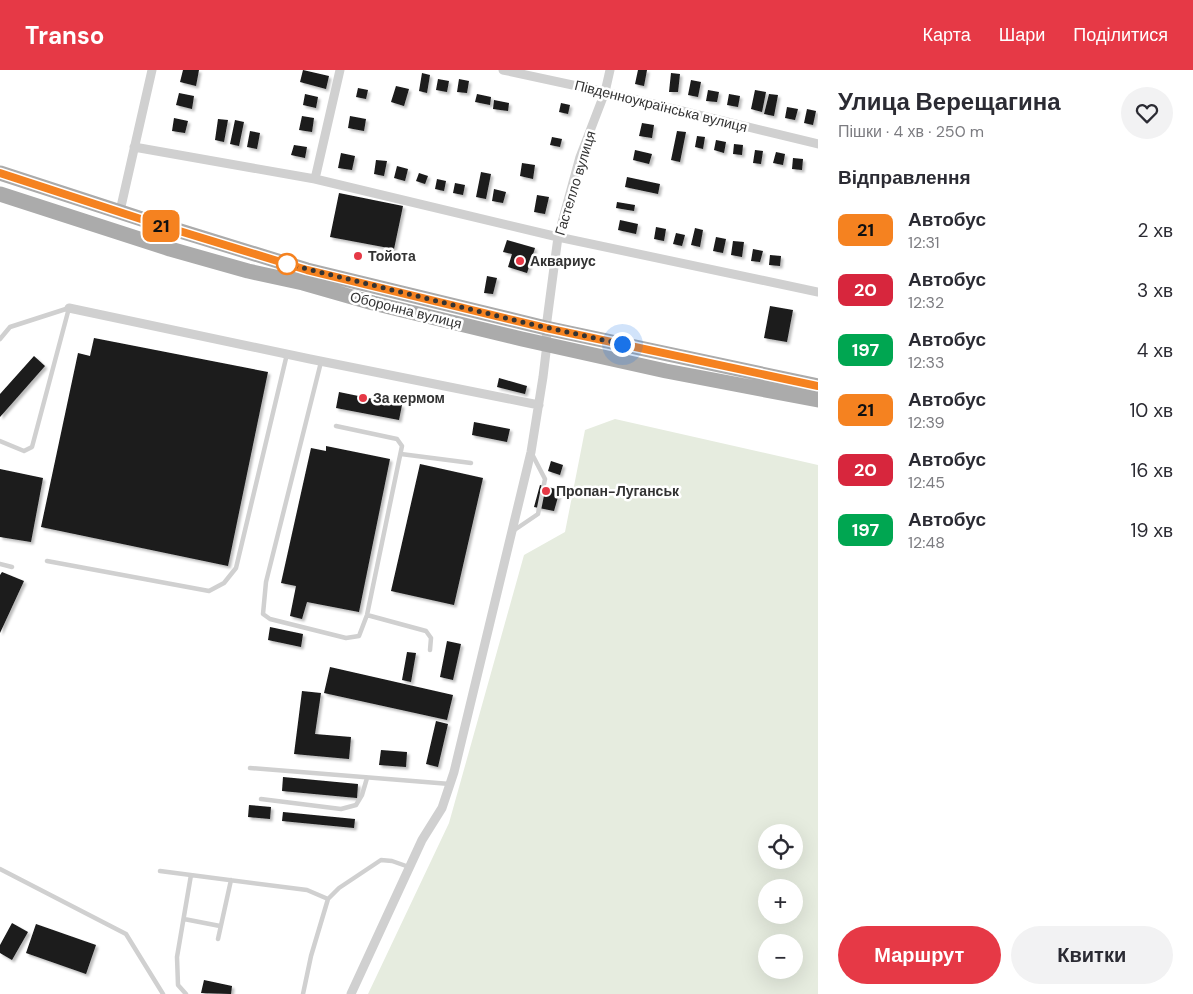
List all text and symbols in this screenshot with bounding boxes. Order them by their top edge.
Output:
text: Transo [25,20,104,51]
text: Карта [923,23,971,47]
text: Шари [999,23,1045,47]
text: Поділитися [1073,23,1168,47]
street label: Південноукраїнська вулиця [573,76,749,136]
text: Улица Верещагина [838,86,1061,117]
button: heart [1121,87,1173,139]
text: Пішки · 4 хв · 250 m [838,121,984,142]
street label: Гастелло вулиця [551,128,599,238]
text: Відправлення [838,165,971,190]
text: Автобус [908,207,986,232]
line badge: 21 [138,210,184,242]
text: 21 [153,214,169,238]
text: 21 [857,218,874,242]
text: 2 хв [1137,218,1173,243]
text: 12:31 [908,232,940,253]
place label: Тойота [368,247,416,265]
marker: Тойота [352,250,364,262]
place label: Аквариус [530,252,596,270]
unlabelled marker [276,253,298,275]
marker: Аквариус [514,255,526,267]
text: Автобус [908,267,986,292]
text: 20 [854,278,877,302]
text: 3 хв [1137,278,1173,303]
street label: Оборонна вулиця [348,287,464,333]
text: 12:32 [908,292,944,313]
text: Автобус [908,327,986,352]
your location [610,332,635,357]
text: 197 [852,338,879,362]
text: 4 хв [1137,338,1173,363]
text: 12:33 [908,352,944,373]
text: Автобус [908,387,986,412]
place label: За кермом [373,389,445,407]
marker: За кермом [357,392,369,404]
text: 21 [857,398,874,422]
text: 10 хв [1129,398,1173,423]
text: 12:39 [908,412,944,433]
text: Автобус [908,447,986,472]
text: 20 [854,458,877,482]
text: 16 хв [1130,458,1173,483]
text: 12:45 [908,472,945,493]
place label: Пропан-Луганськ [556,482,680,500]
marker: Пропан-Луганськ [540,485,552,497]
text: Автобус [908,507,986,532]
text: 197 [852,518,879,542]
text: 19 хв [1130,518,1173,543]
text: 12:48 [908,532,945,553]
map controls [758,824,803,979]
button: locate [758,824,803,869]
button: + [758,879,803,924]
button: Маршрут [838,926,1001,984]
button: Квитки [1011,926,1173,984]
button: − [758,934,803,979]

